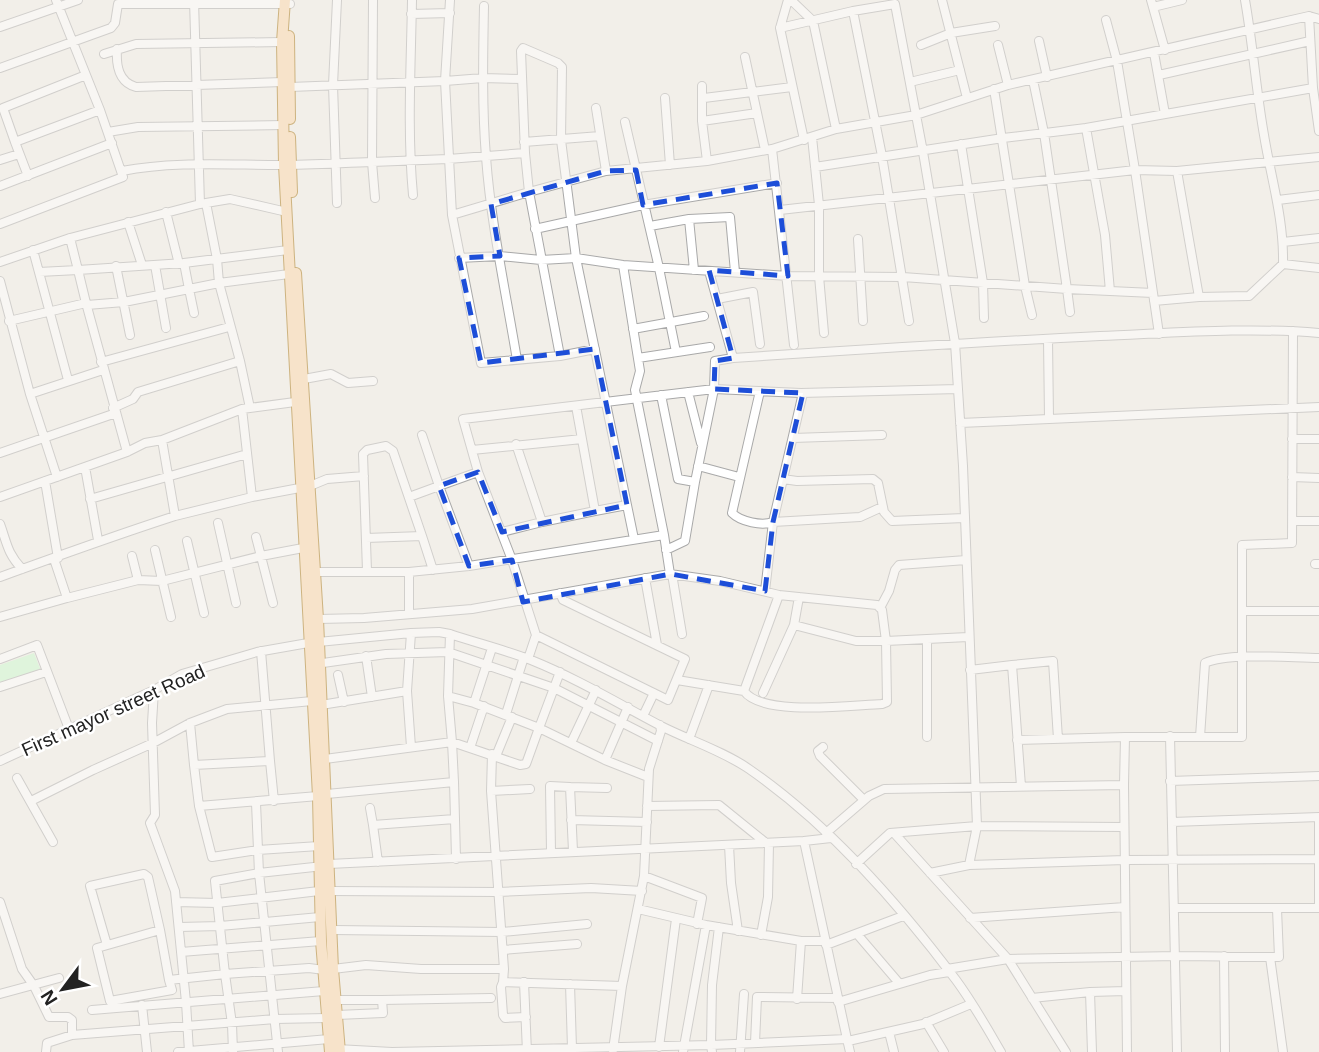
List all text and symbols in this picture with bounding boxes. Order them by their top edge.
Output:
street label: First mayor street Road [18,660,208,760]
north arrow [28,954,98,1024]
text: N [36,986,62,1009]

